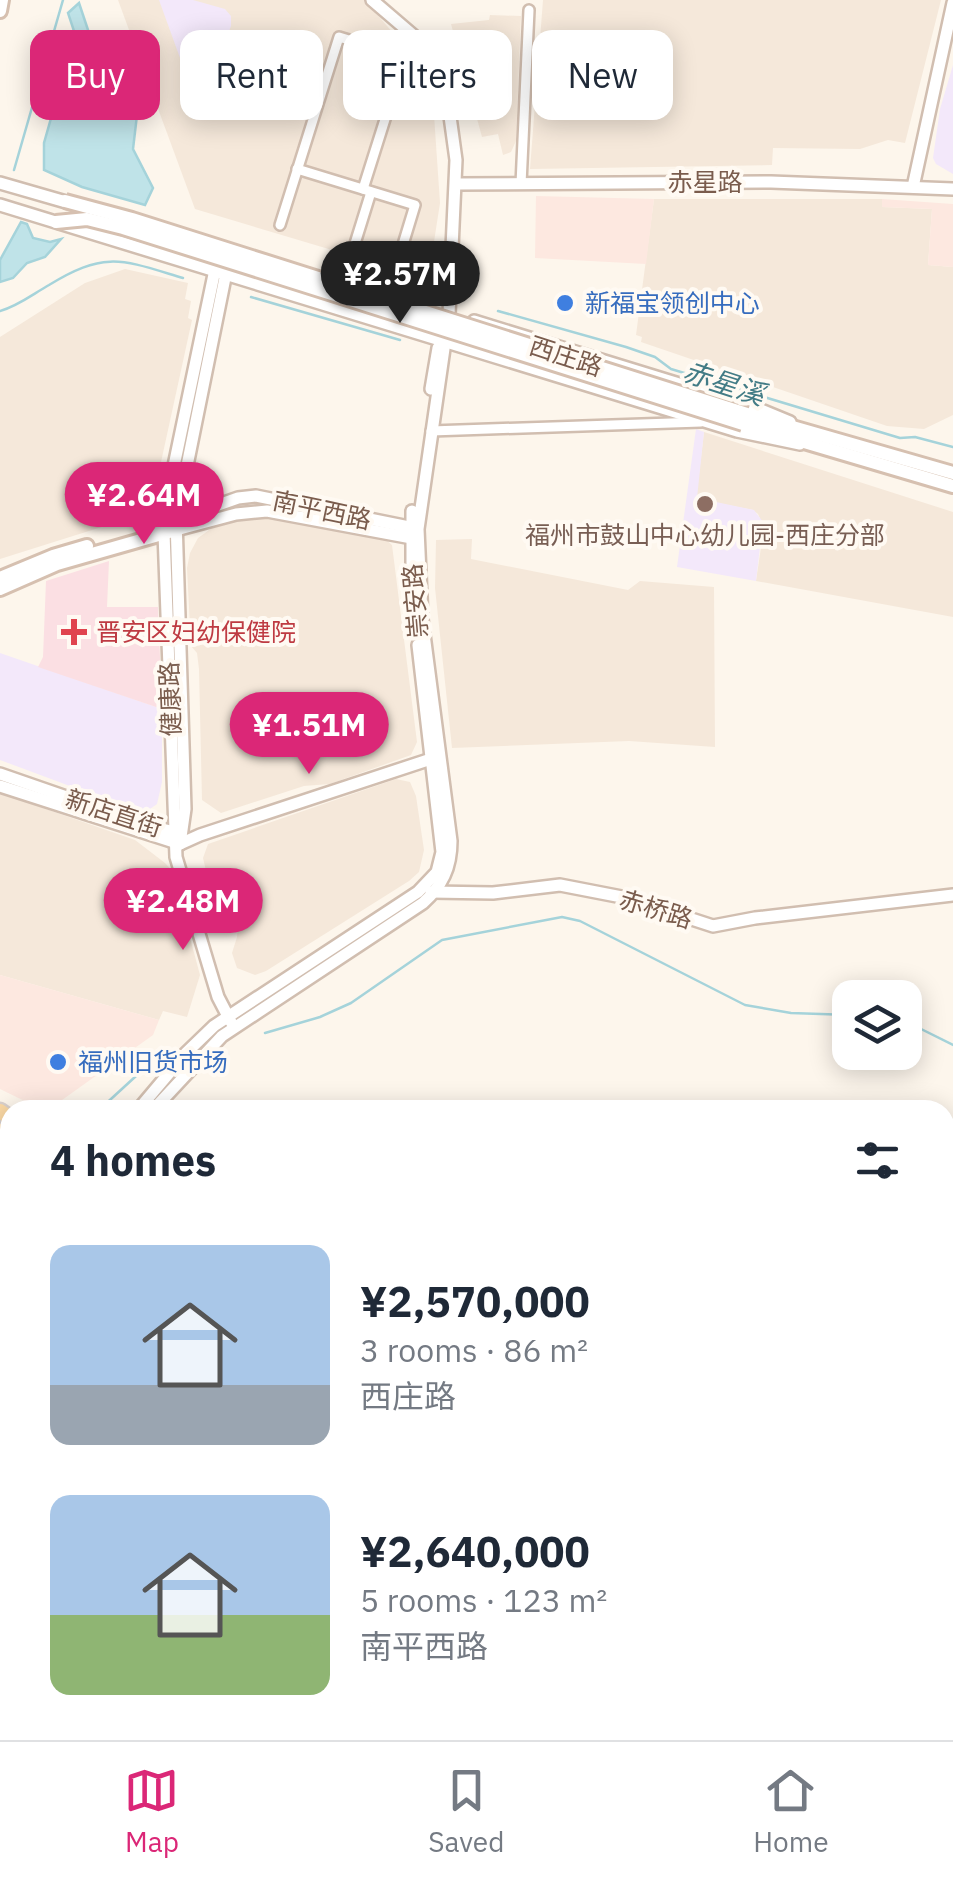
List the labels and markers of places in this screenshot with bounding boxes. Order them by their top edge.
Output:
pin: ¥2.57M [319,241,481,326]
place label: 新福宝领创中心 [585,286,760,319]
marker: 新福宝领创中心 [554,292,576,314]
pin: ¥2.64M [63,462,225,547]
marker: 福州市鼓山中心幼儿园-西庄分部 [694,493,716,515]
place label: 福州市鼓山中心幼儿园-西庄分部 [525,518,885,551]
place label: 晋安区妇幼保健院 [96,615,296,648]
marker: 晋安区妇幼保健院 [61,619,87,645]
pin: ¥1.51M [228,692,390,777]
pin: ¥2.48M [102,868,264,953]
place label: 福州旧货市场 [78,1045,228,1078]
marker: 福州旧货市场 [47,1051,69,1073]

